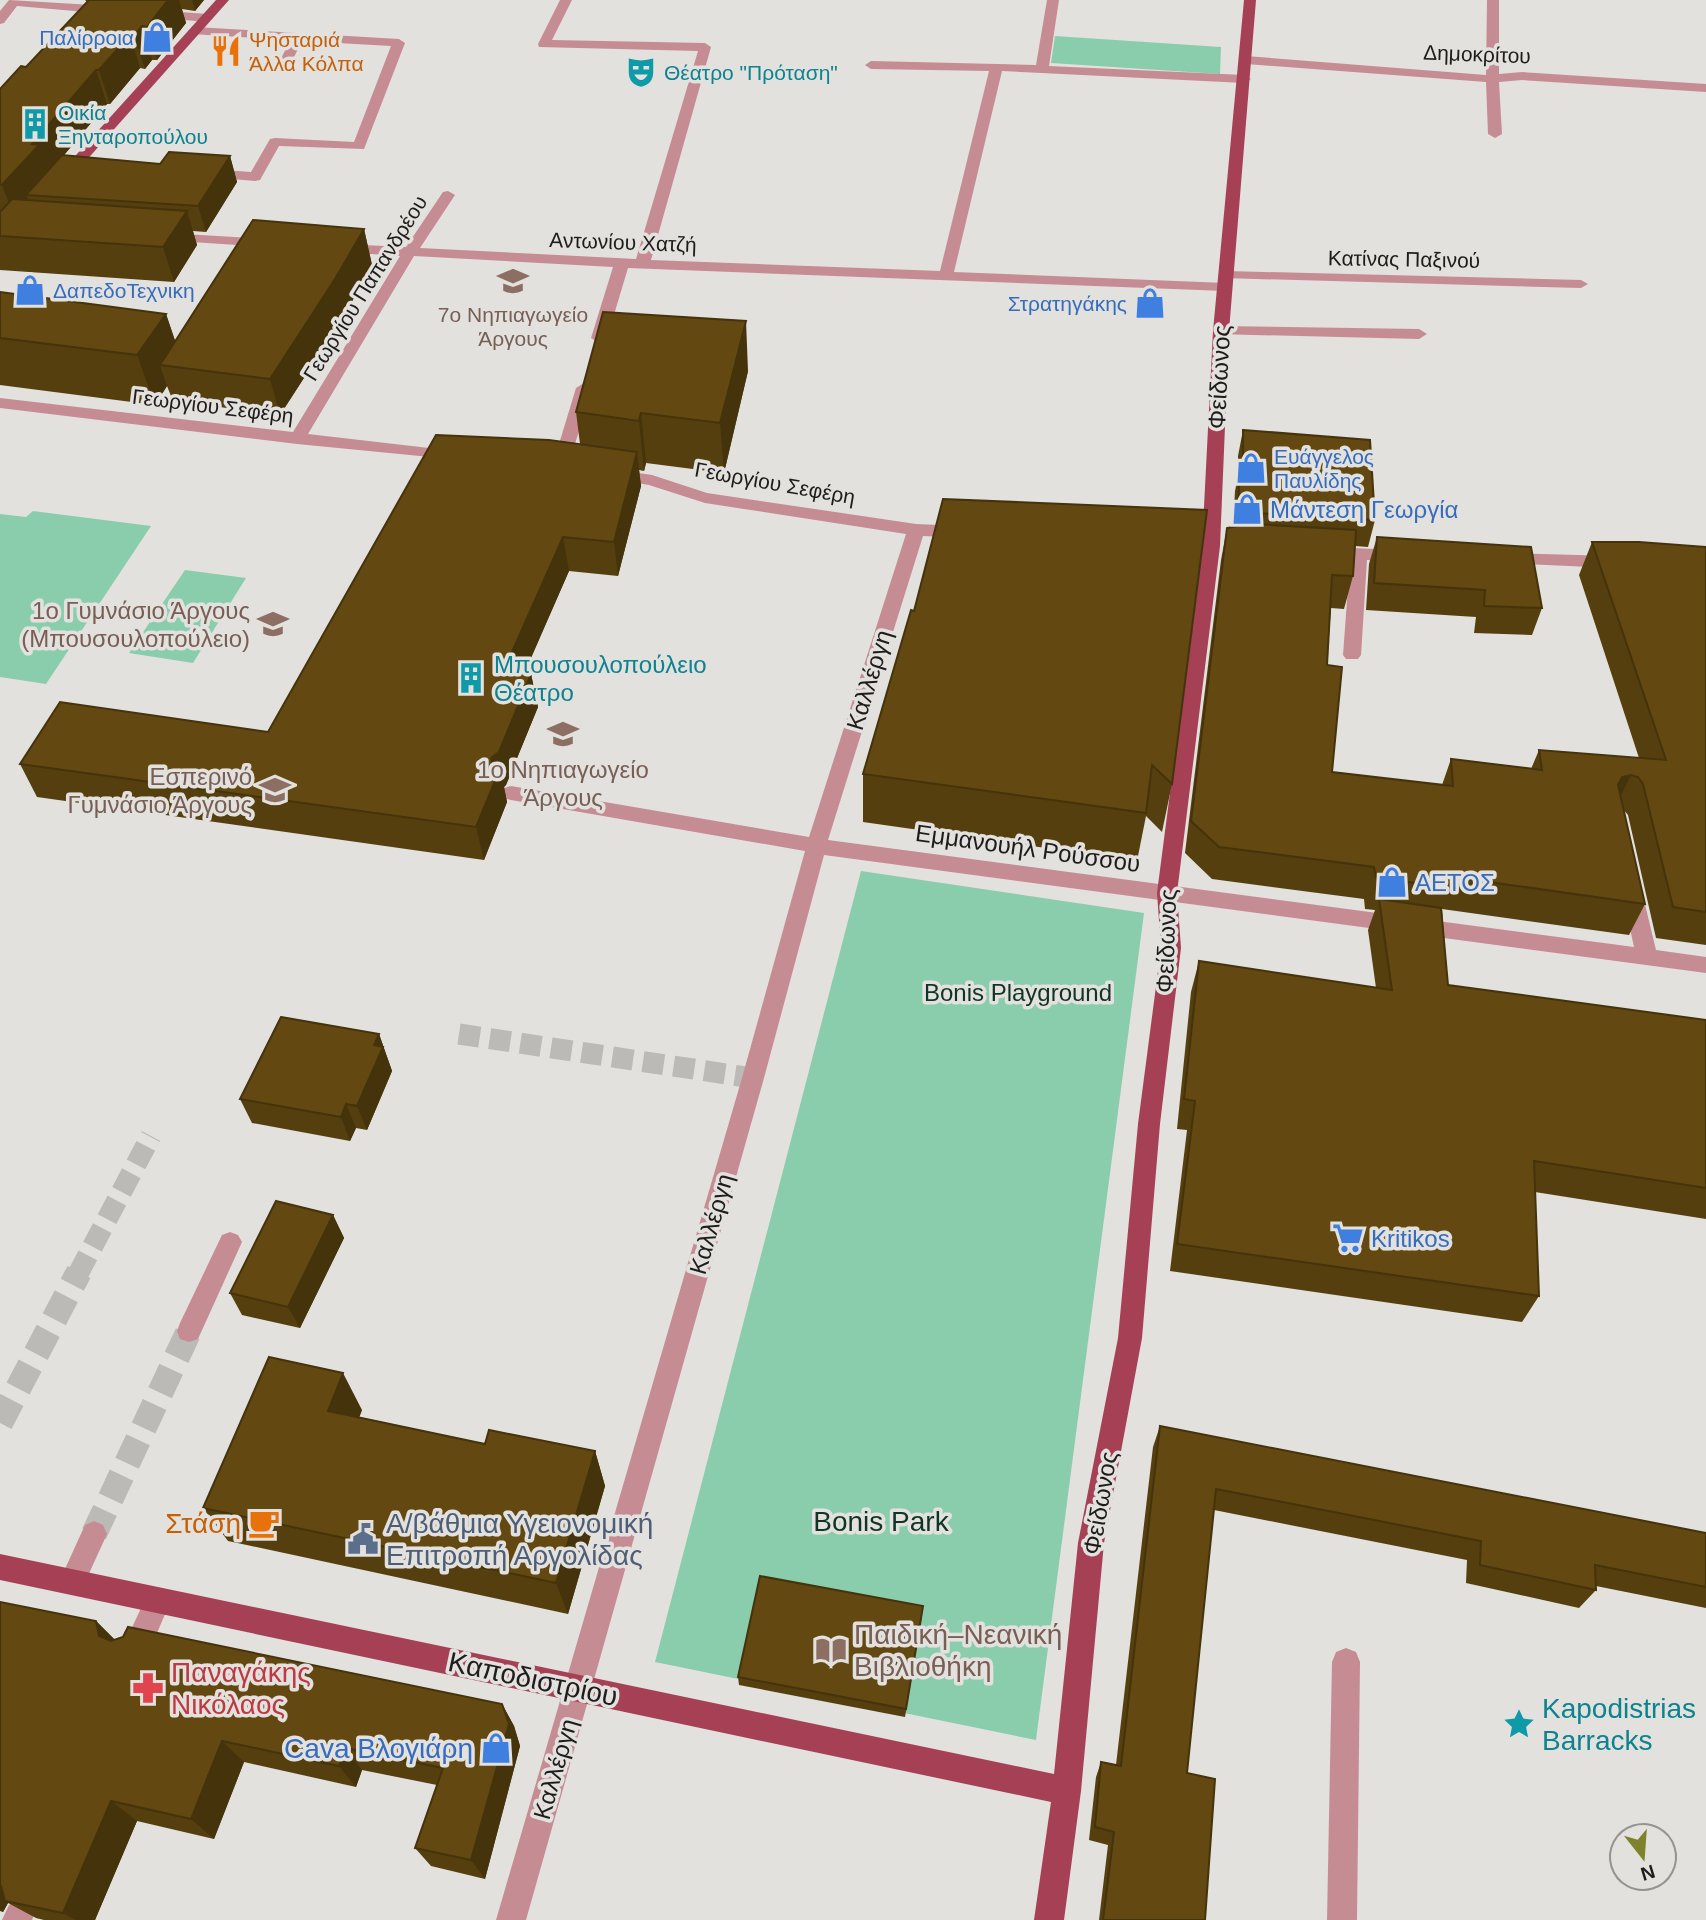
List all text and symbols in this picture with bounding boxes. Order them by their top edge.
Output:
shop icon: Παλίρροια [140,20,174,54]
place label: Παλίρροια [39,26,134,49]
place label: Ψησταριά Άλλα Κόλπα [249,28,364,75]
restaurant icon: Ψησταριά Άλλα Κόλπα [209,34,243,68]
street label: Δημοκρίτου [1423,41,1531,67]
theatre icon: Θέατρο "Πρόταση" [624,55,658,89]
place label: Θέατρο "Πρόταση" [664,61,838,84]
place label: Οικία Ξηνταροπούλου [58,101,208,148]
building icon: Οικία Ξηνταροπούλου [18,107,52,141]
street label: Γεωργίου Παπανδρέου [299,191,431,385]
street label: Αντωνίου Χατζή [549,228,697,256]
street label: Κατίνας Παξινού [1328,246,1480,272]
school or university icon: 7ο Νηπιαγωγείο Άργους [496,264,530,298]
shop icon: ΔαπεδοΤεχνικη [13,273,47,307]
place label: ΔαπεδοΤεχνικη [53,279,195,302]
shop icon: Στρατηγάκης [1133,286,1167,320]
place label: Στρατηγάκης [1008,292,1127,315]
place label: 7ο Νηπιαγωγείο Άργους [438,303,588,350]
street label: Φείδωνος [1203,324,1235,430]
street label: Γεωργίου Σεφέρη [131,385,295,427]
place label: Ευάγγελος Παυλίδης [1274,445,1374,492]
shop icon: Ευάγγελος Παυλίδης [1234,451,1268,485]
street label: Γεωργίου Σεφέρη [693,458,857,508]
shop icon: Μάντεση Γεωργία [1230,492,1264,526]
place label: Μάντεση Γεωργία [1270,496,1459,523]
place label: 1ο Γυμνάσιο Άργους (Μπουσουλοπούλειο) [21,597,250,652]
school or university icon: 1ο Γυμνάσιο Άργους (Μπουσουλοπούλειο) [256,607,290,641]
street label: Καλλέργη [841,627,897,733]
place label: Μπουσουλοπούλειο Θέατρο [494,651,707,706]
building icon: Μπουσουλοπούλειο Θέατρο [454,661,488,695]
school or university icon: 1ο Νηπιαγωγείο Άργους [546,717,580,751]
place label: 1ο Νηπιαγωγείο Άργους [477,756,649,811]
place label: Εσπερινό Γυμνάσιο Άργους [67,763,252,818]
school or university icon: Εσπερινό Γυμνάσιο Άργους [258,773,292,807]
street label: Εμμανουήλ Ρούσσου [914,819,1142,877]
shop icon: ΑΕΤΟΣ [1375,865,1409,899]
place label: ΑΕΤΟΣ [1415,869,1495,896]
street label: Φείδωνος [1151,888,1181,994]
park label: Bonis Playground [924,979,1112,1006]
street label: Καλλέργη [684,1171,738,1277]
supermarket icon: Kritikos [1331,1221,1365,1255]
place label: Kritikos [1371,1225,1450,1252]
street label: Φείδωνος [1078,1449,1122,1557]
cafe icon: Στάση [247,1506,281,1540]
park label: Bonis Park [813,1506,950,1537]
place label: Στάση [165,1508,241,1539]
place label: Α/βάθμια Υγειονομική Επιτροπή Αργολίδας [386,1508,653,1571]
public building icon: Α/βάθμια Υγειονομική Επιτροπή Αργολίδας [346,1522,380,1556]
place label: Παιδική–Νεανική Βιβλιοθήκη [854,1619,1062,1682]
library icon: Παιδική–Νεανική Βιβλιοθήκη [814,1633,848,1667]
street label: Καποδιστρίου [446,1646,620,1712]
place label: Παναγάκης Νικόλαος [171,1657,311,1720]
pharmacy icon: Παναγάκης Νικόλαος [131,1671,165,1705]
place label: Kapodistrias Barracks [1542,1693,1696,1756]
place icon: Kapodistrias Barracks [1502,1707,1536,1741]
street label: Καλλέργη [528,1716,582,1822]
shop icon: Cava Βλογιάρη [479,1731,513,1765]
place label: Cava Βλογιάρη [284,1733,473,1764]
north arrow [1608,1822,1678,1892]
text: N [1638,1861,1657,1885]

